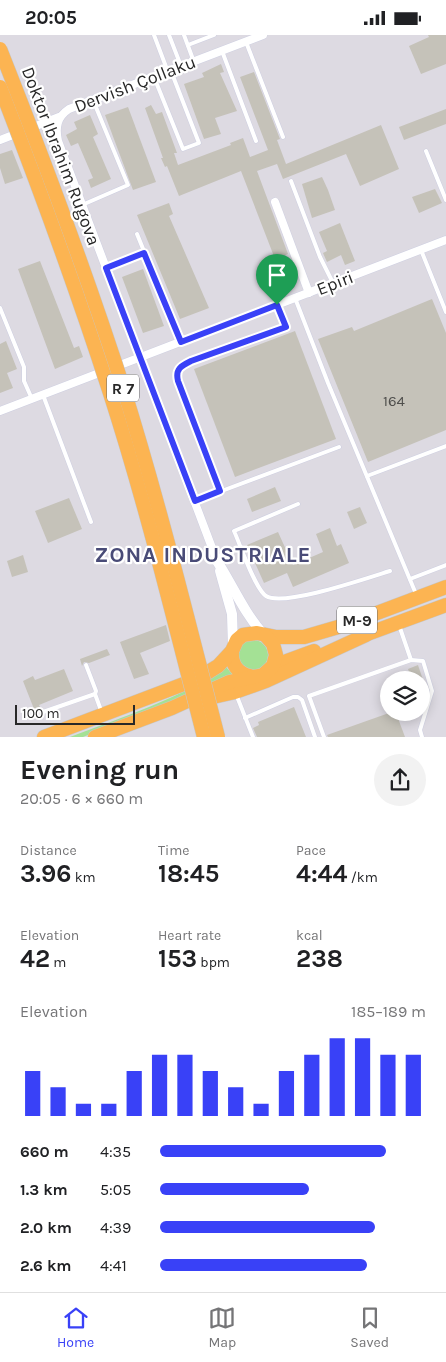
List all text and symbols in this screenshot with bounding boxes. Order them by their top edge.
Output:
text: 20:05 [25,7,77,29]
street label: Dervish Çollaku [71,51,199,117]
street label: Doktor Ibrahim Rugova [17,64,105,248]
pin [256,254,298,305]
icon: arrive [263,261,291,289]
street label: Epiri [313,266,357,300]
road number: R 7 [107,374,139,401]
house number: 164 [383,392,406,410]
district label: ZONA INDUSTRIALE [95,542,311,568]
road number: M-9 [337,607,377,633]
map controls [380,671,430,721]
button: layers [380,671,430,721]
scale bar [15,702,135,725]
text: 100 m [22,705,60,722]
text: Evening run [20,753,179,786]
button: share [374,754,426,806]
text: 20:05 · 6 × 660 m [20,789,143,808]
text: Distance [20,842,77,859]
text: Time [158,842,189,859]
text: Pace [296,842,326,859]
text: 3.96 [20,859,71,888]
text: 18:45 [158,859,219,888]
text: 4:44 [296,859,347,888]
text: km [71,869,96,886]
text: /km [347,869,378,886]
text: Elevation [20,927,79,944]
text: Heart rate [158,927,221,944]
text: kcal [296,927,323,944]
text: 42 [20,944,50,973]
text: 153 [158,944,197,973]
text: 238 [296,944,343,973]
text: m [50,954,66,971]
text: bpm [197,954,230,971]
text: Elevation [20,1002,88,1021]
text: 185–189 m [351,1002,426,1021]
text: 660 m [20,1142,69,1161]
text: 4:35 [100,1142,131,1161]
text: 1.3 km [20,1180,68,1199]
text: 5:05 [100,1180,131,1199]
text: 2.0 km [20,1218,72,1237]
text: 4:39 [100,1218,131,1237]
text: 2.6 km [20,1256,72,1275]
text: 4:41 [100,1256,127,1275]
tab: Home [57,1304,94,1351]
tab: Map [208,1304,236,1351]
tab: Saved [350,1304,389,1351]

